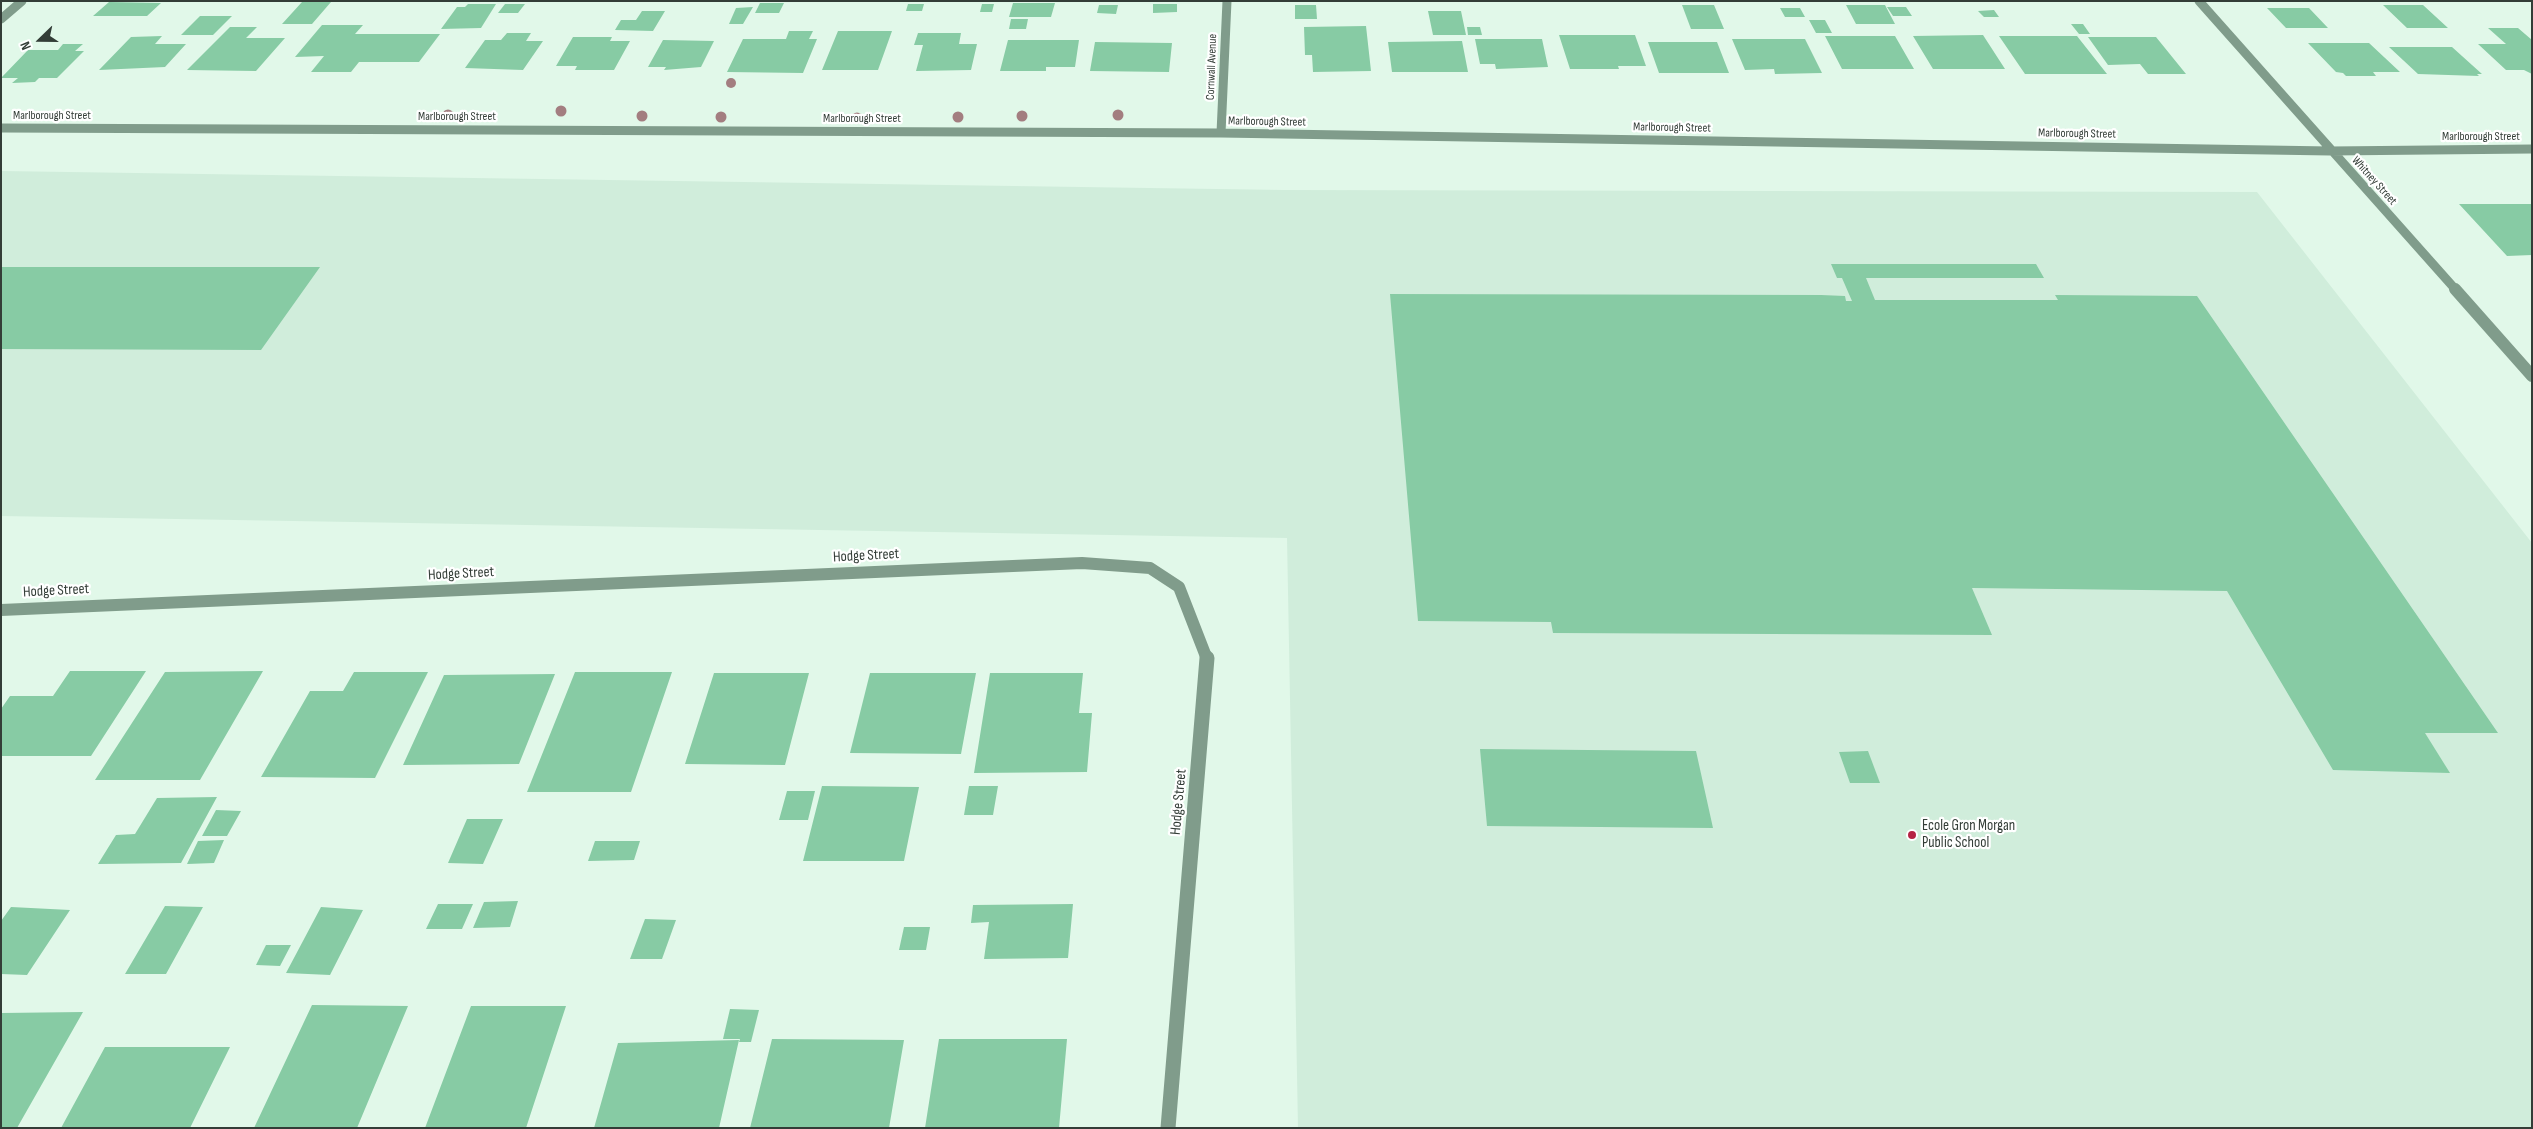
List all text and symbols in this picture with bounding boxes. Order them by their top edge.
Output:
north arrow [15,15,65,65]
street label: Cornwall Avenue [1204,34,1220,100]
text: N [16,39,35,52]
street label: Marlborough Street [13,109,91,123]
street label: Marlborough Street [418,110,496,124]
street label: Marlborough Street [823,112,901,126]
street label: Marlborough Street [1228,114,1306,130]
street label: Marlborough Street [1633,120,1711,136]
street label: Marlborough Street [2038,126,2116,142]
street label: Marlborough Street [2442,130,2520,144]
street label: Whitney Street [2348,154,2400,208]
street label: Hodge Street [833,545,899,567]
street label: Hodge Street [428,563,494,585]
street label: Hodge Street [23,580,89,602]
street label: Hodge Street [1167,768,1191,836]
place label: Ecole Gron Morgan Public School [1922,817,2015,852]
marker: Ecole Gron Morgan Public School [1906,829,1918,841]

